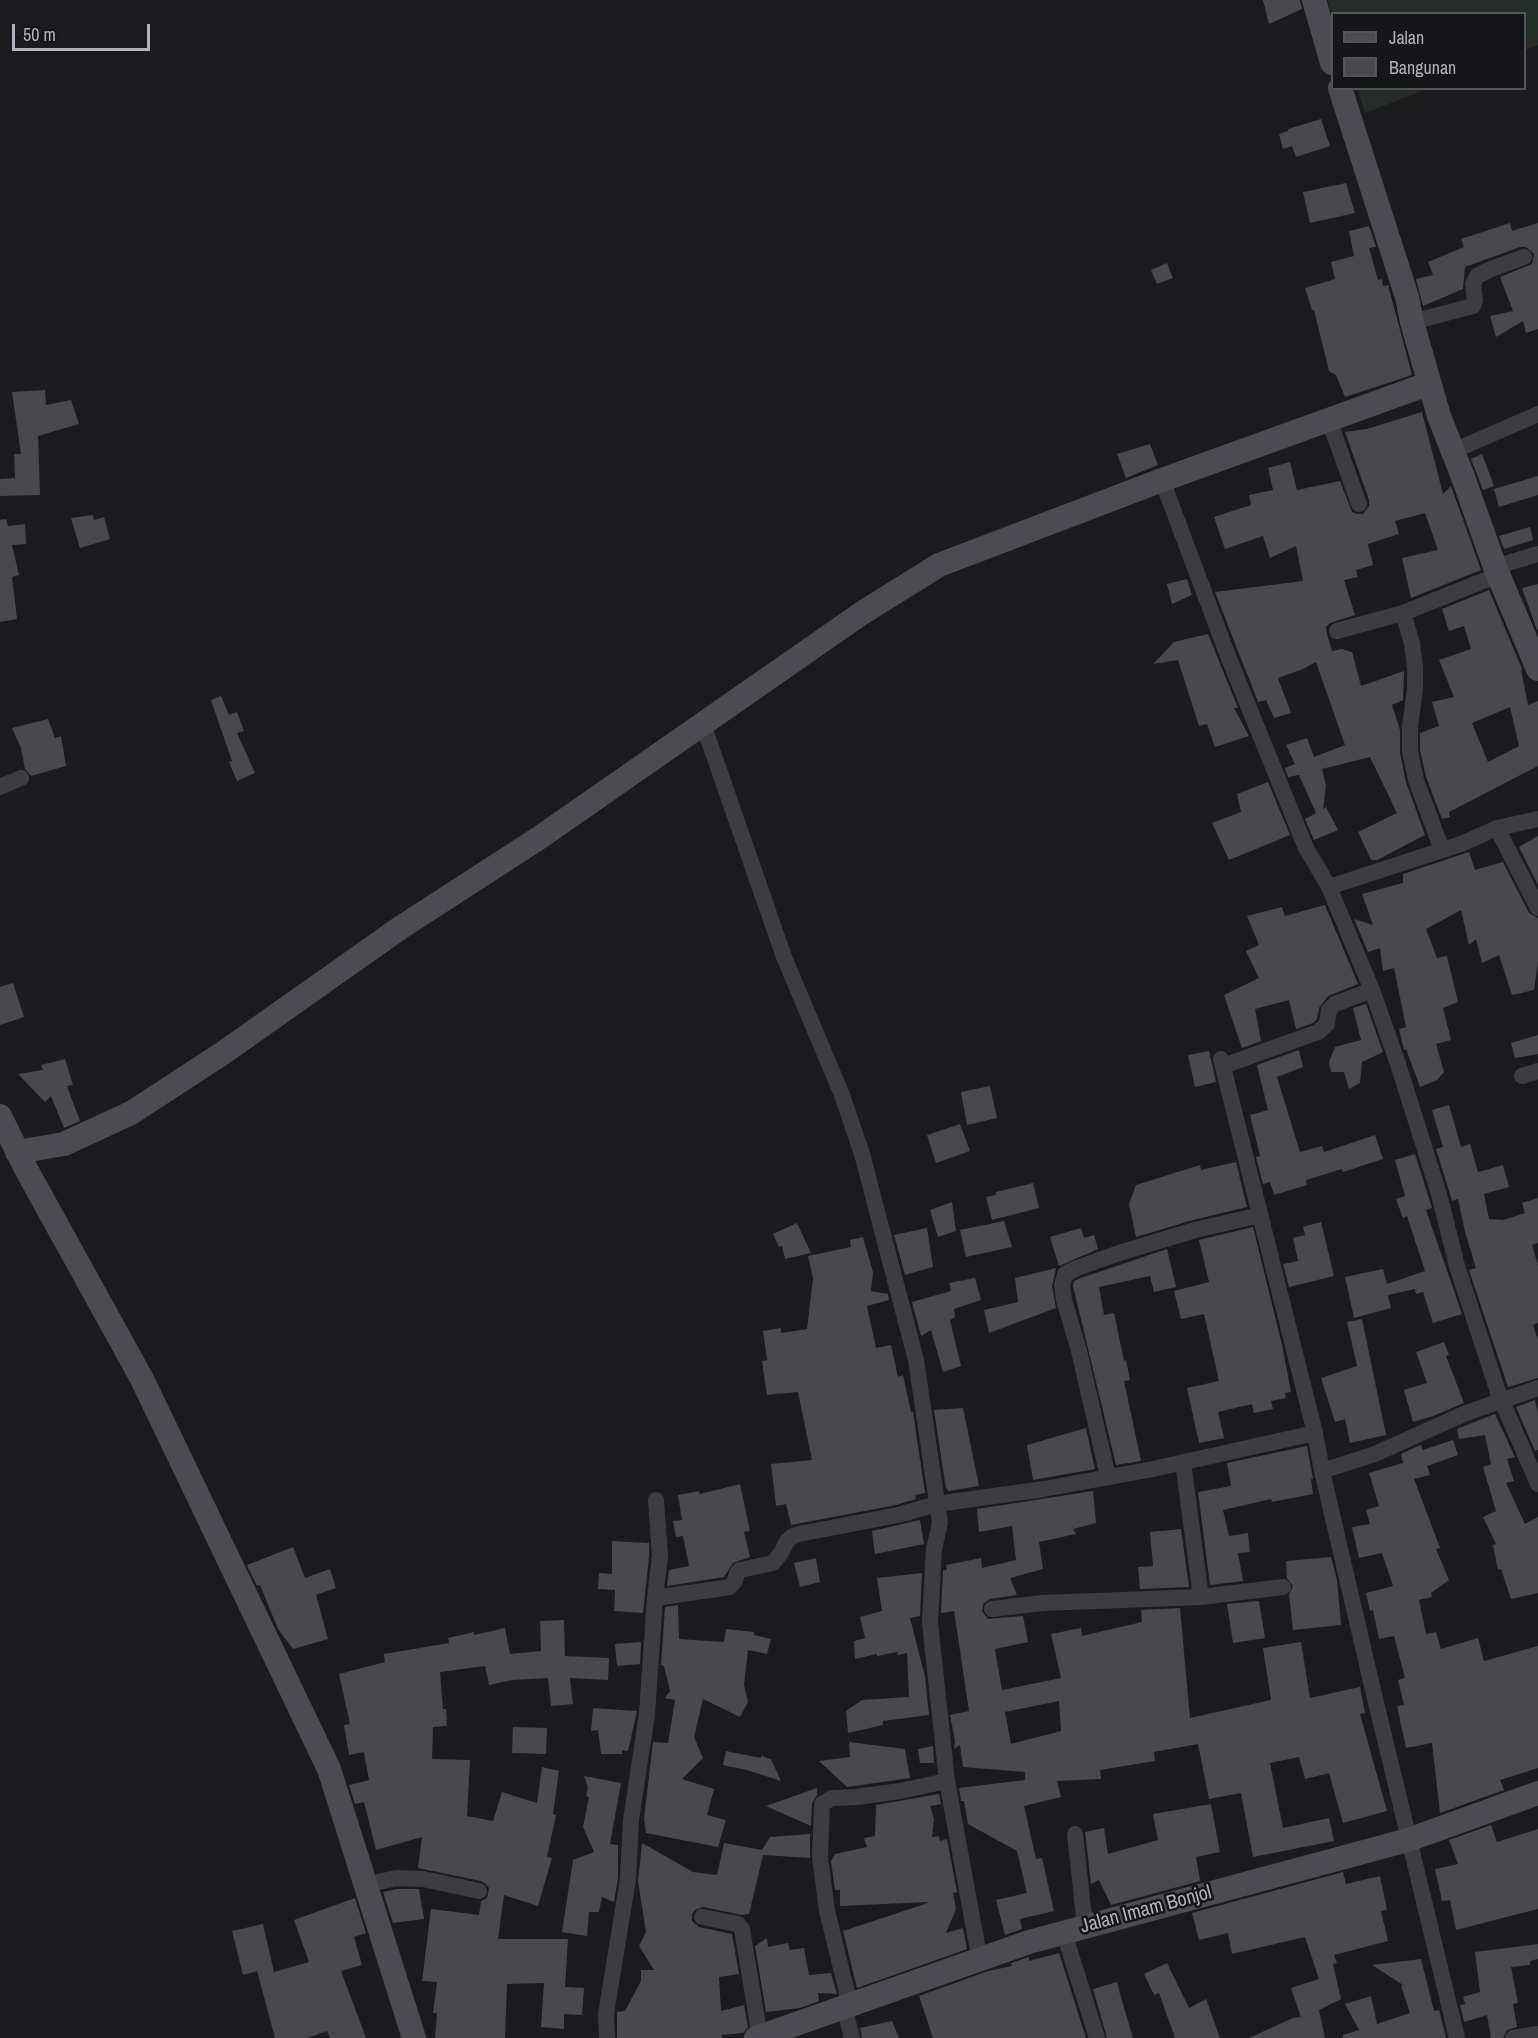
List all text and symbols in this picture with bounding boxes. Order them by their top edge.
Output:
scale bar [15,12,153,50]
legend [1331,12,1526,90]
text: 50 m [23,22,56,47]
text: Jalan [1389,25,1424,50]
text: Bangunan [1389,55,1456,80]
street label: Jalan Imam Bonjol [1078,1881,1214,1939]

